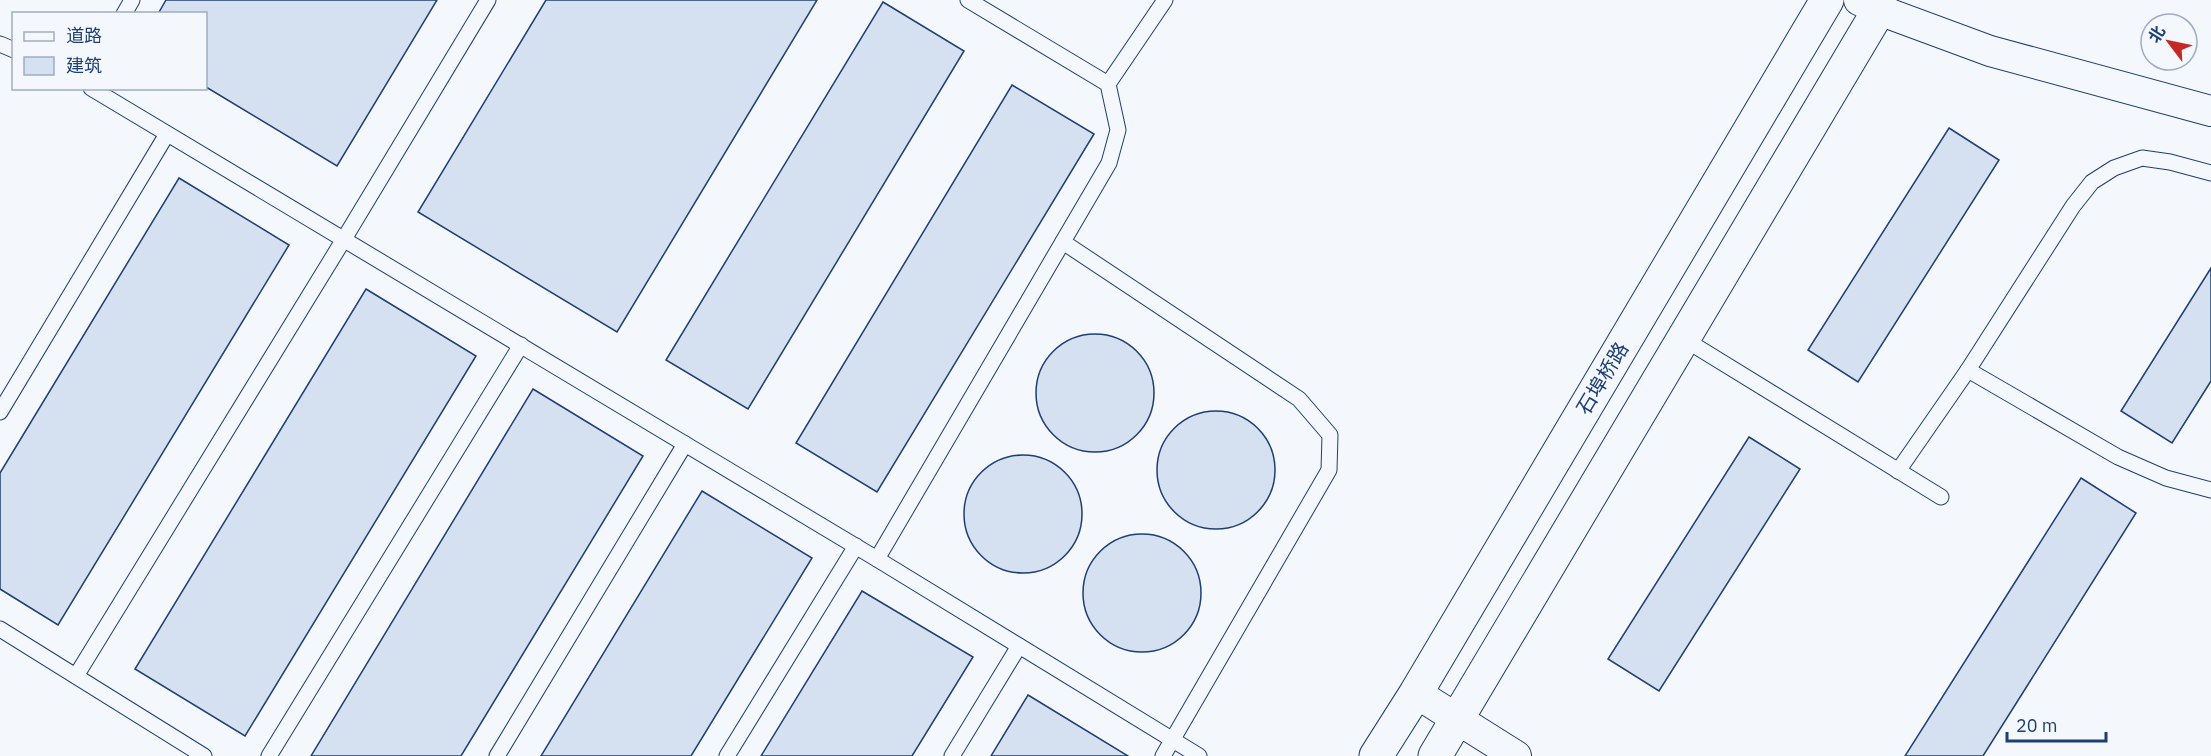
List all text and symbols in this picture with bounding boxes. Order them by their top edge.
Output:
legend [12,12,207,90]
north arrow [2139,12,2199,72]
text: 北 [2144,22,2169,46]
text: 道路 [66,24,102,47]
text: 建筑 [66,54,102,77]
street label: 石埠桥路 [1570,337,1634,419]
scale bar [2007,705,2106,743]
text: 20 m [2016,714,2058,737]

